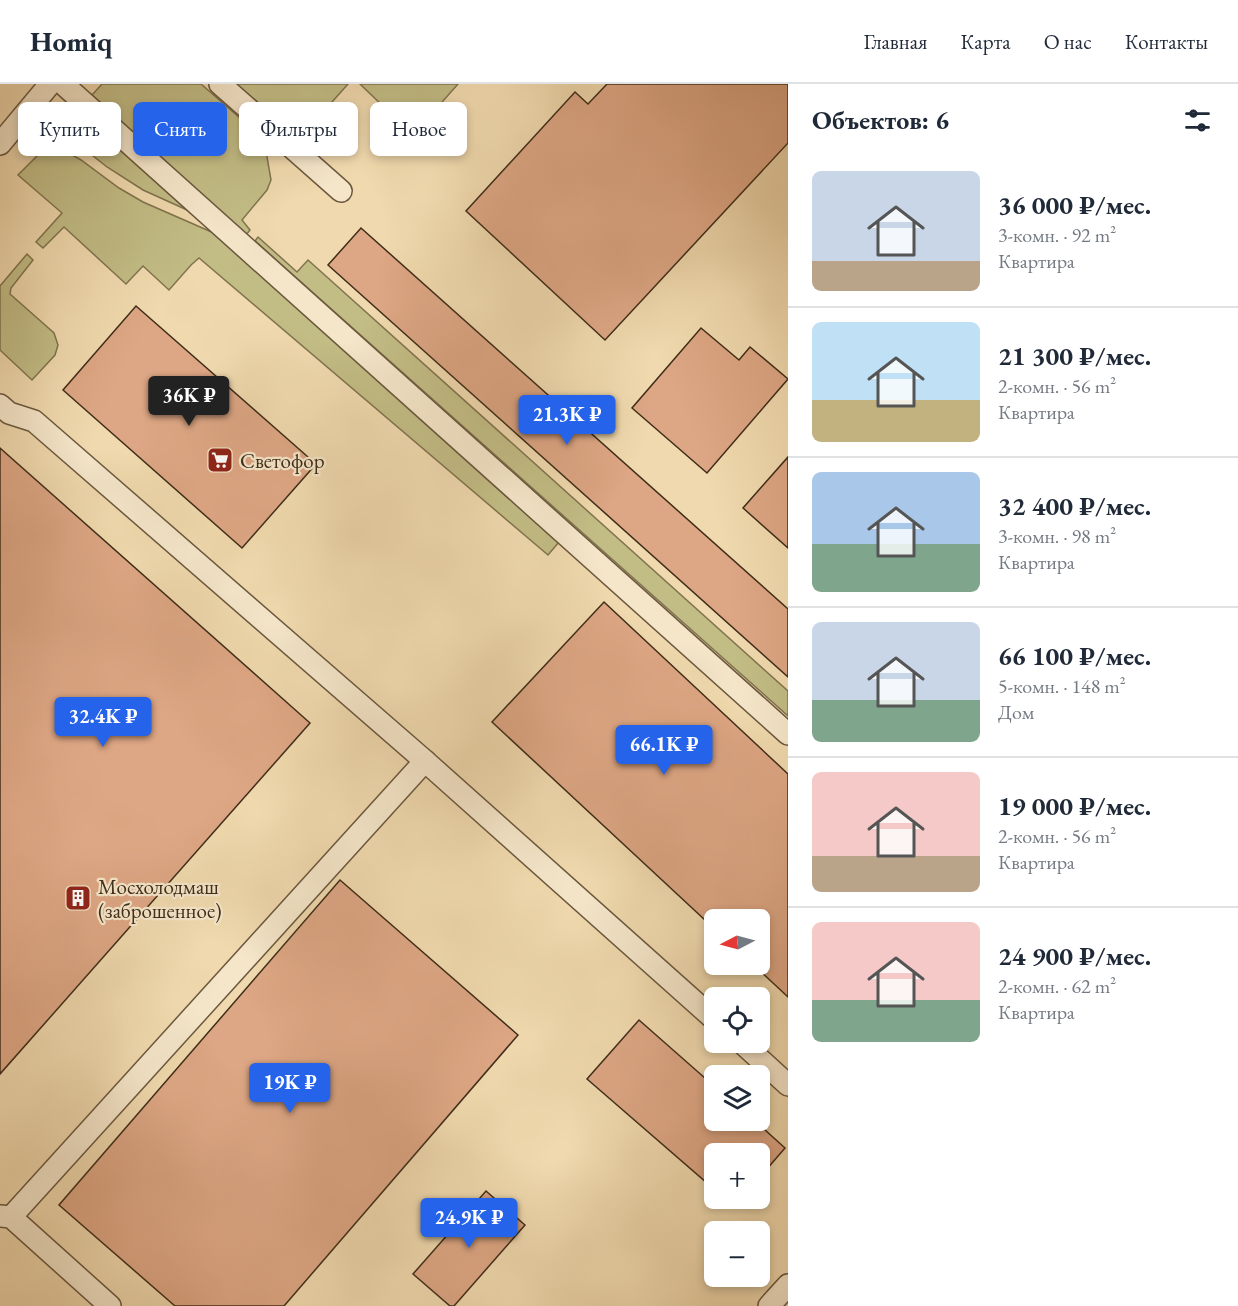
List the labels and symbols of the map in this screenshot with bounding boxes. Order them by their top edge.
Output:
pin: 36K ₽ [147,376,231,427]
pin: 21.3K ₽ [512,395,622,446]
supermarket icon: Светофор [205,445,235,475]
place label: Светофор [240,447,325,474]
pin: 32.4K ₽ [48,697,158,748]
pin: 66.1K ₽ [609,725,719,776]
place label: Мосхолодмаш (заброшенное) [98,873,222,924]
building icon: Мосхолодмаш (заброшенное) [63,883,93,913]
north arrow [704,909,770,975]
pin: 19K ₽ [248,1063,332,1114]
pin: 24.9K ₽ [414,1198,524,1249]

